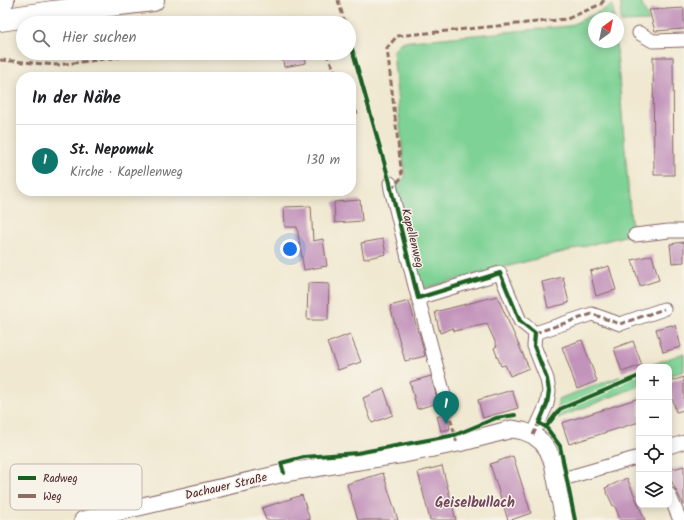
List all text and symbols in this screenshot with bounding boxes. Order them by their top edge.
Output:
north arrow [588,12,624,48]
search box [16,16,356,60]
text: Hier suchen [62,26,136,50]
icon: search [30,27,52,49]
text: In der Nähe [32,85,121,112]
text: St. Nepomuk [70,138,153,162]
text: 1 [43,150,47,171]
text: 130 m [306,150,340,171]
text: Kirche · Kapellenweg [70,162,183,183]
street label: Kapellenweg [396,206,429,270]
your location [280,239,300,259]
map controls [636,364,672,508]
button: + [636,364,672,400]
pin: 1 [433,391,459,424]
button: − [636,400,672,436]
button: locate [636,436,672,472]
legend [10,464,142,510]
street label: Dachauer Straße [183,468,270,505]
text: Radweg [43,470,78,488]
button: layers [636,472,672,508]
text: Weg [43,488,62,506]
district label: Geiselbullach [435,492,515,514]

